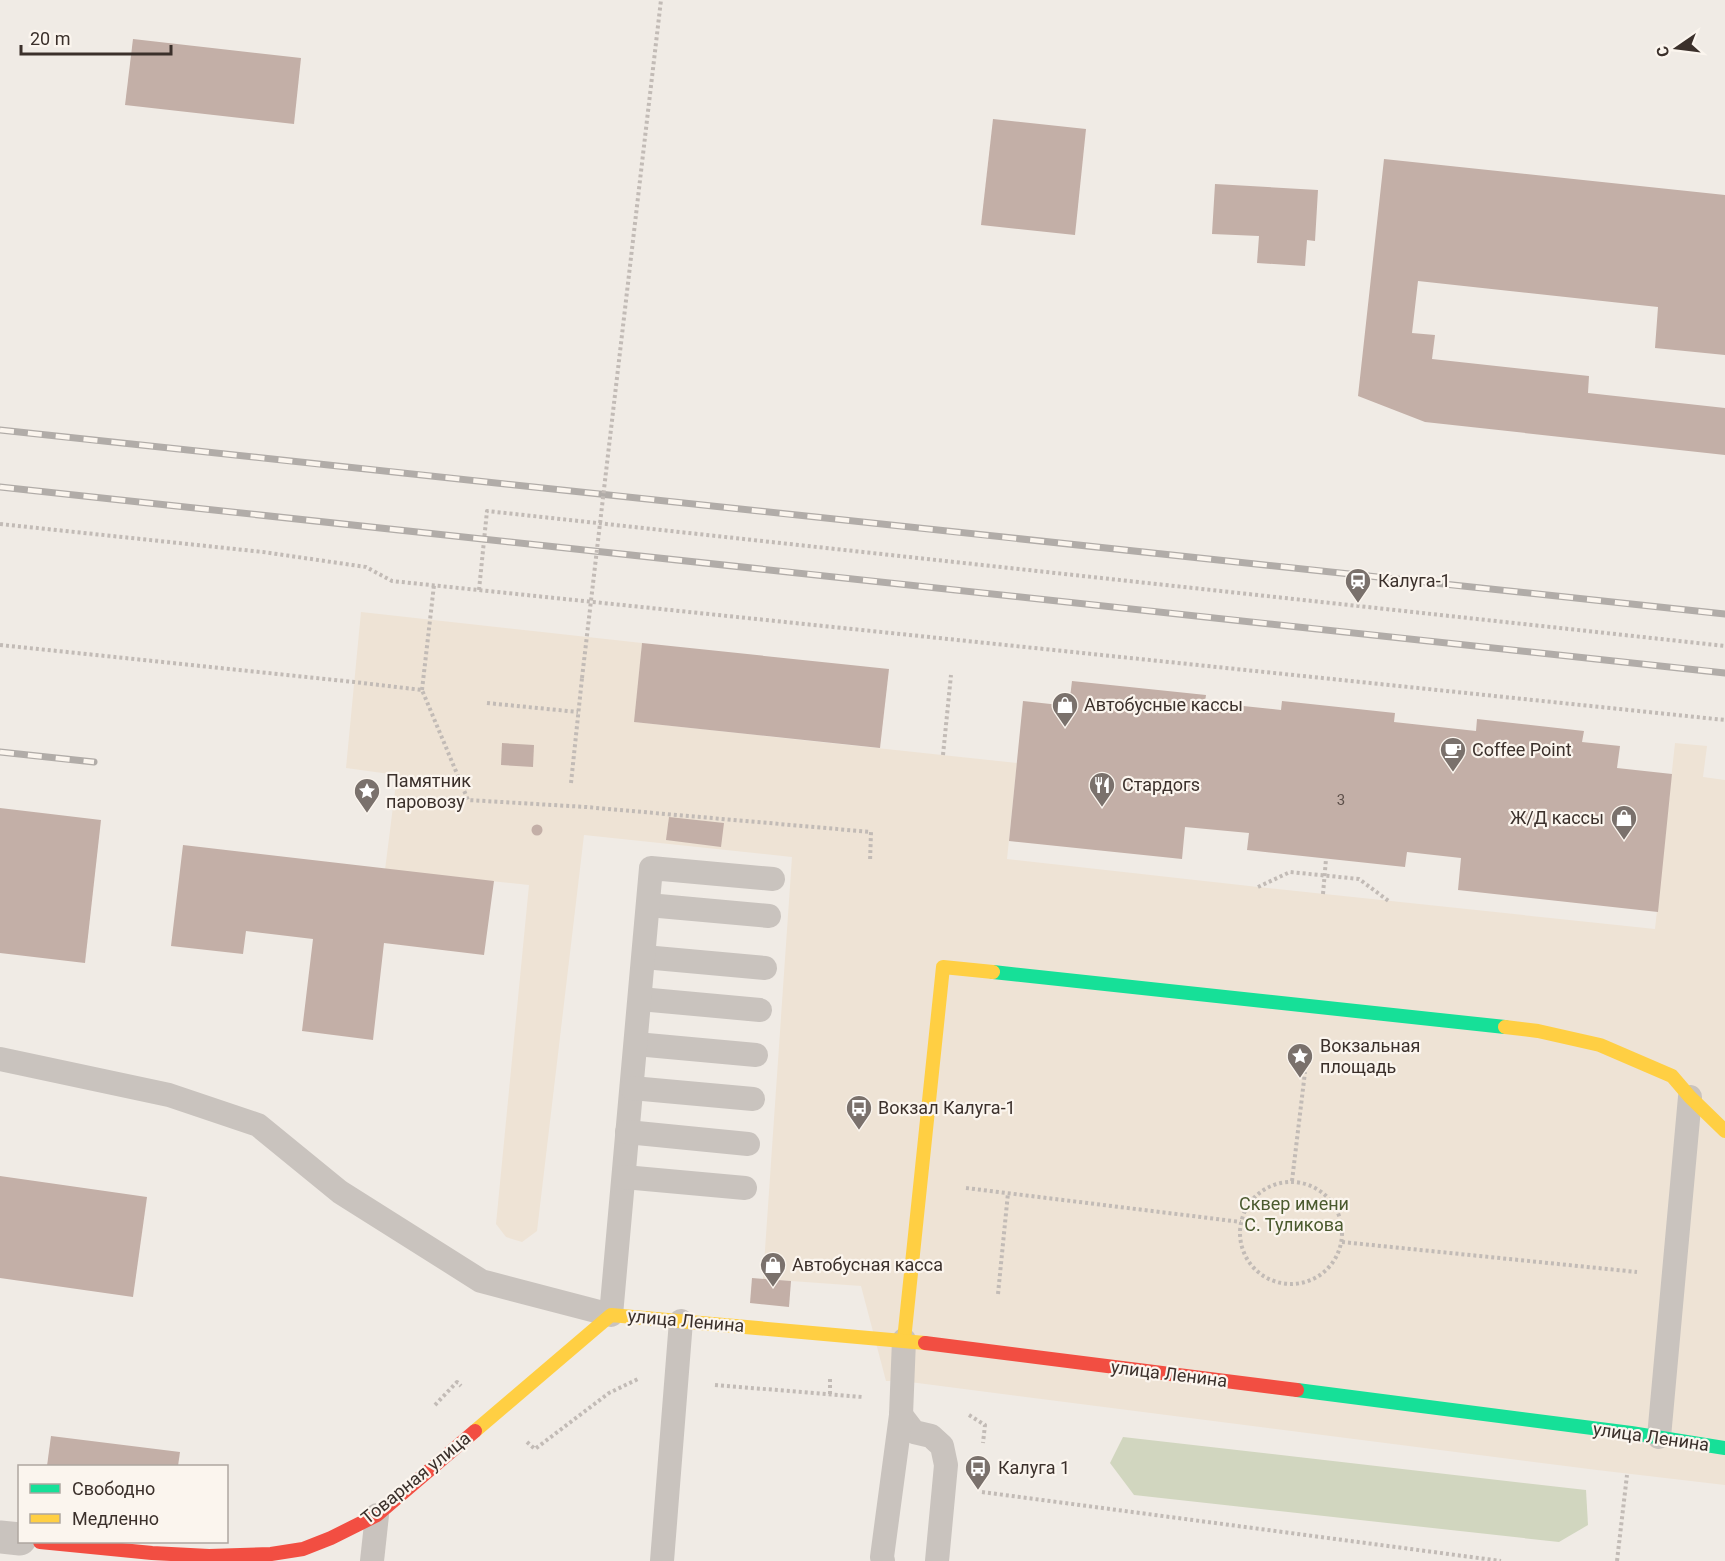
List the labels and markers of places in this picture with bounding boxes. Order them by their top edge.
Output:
station icon: Калуга-1 [1343,566,1373,604]
place label: Калуга-1 [1378,570,1451,591]
shop icon: Автобусные кассы [1050,690,1080,728]
place label: Автобусные кассы [1084,694,1243,715]
cafe icon: Coffee Point [1438,735,1468,773]
place label: Coffee Point [1472,739,1572,760]
place label: Памятник паровозу [386,770,471,812]
restaurant icon: Стардогs [1087,770,1117,808]
place label: Стардогs [1122,774,1200,795]
place icon: Памятник паровозу [352,776,382,814]
shop icon: Ж/Д кассы [1609,803,1639,841]
place label: Ж/Д кассы [1510,807,1604,828]
place label: Вокзальная площадь [1320,1035,1420,1077]
place icon: Вокзальная площадь [1285,1041,1315,1079]
bus stop icon: Вокзал Калуга-1 [844,1093,874,1131]
place label: Вокзал Калуга-1 [878,1097,1016,1118]
shop icon: Автобусная касса [758,1250,788,1288]
place label: Автобусная касса [792,1254,943,1275]
bus stop icon: Калуга 1 [963,1453,993,1491]
place label: Калуга 1 [998,1457,1070,1478]

